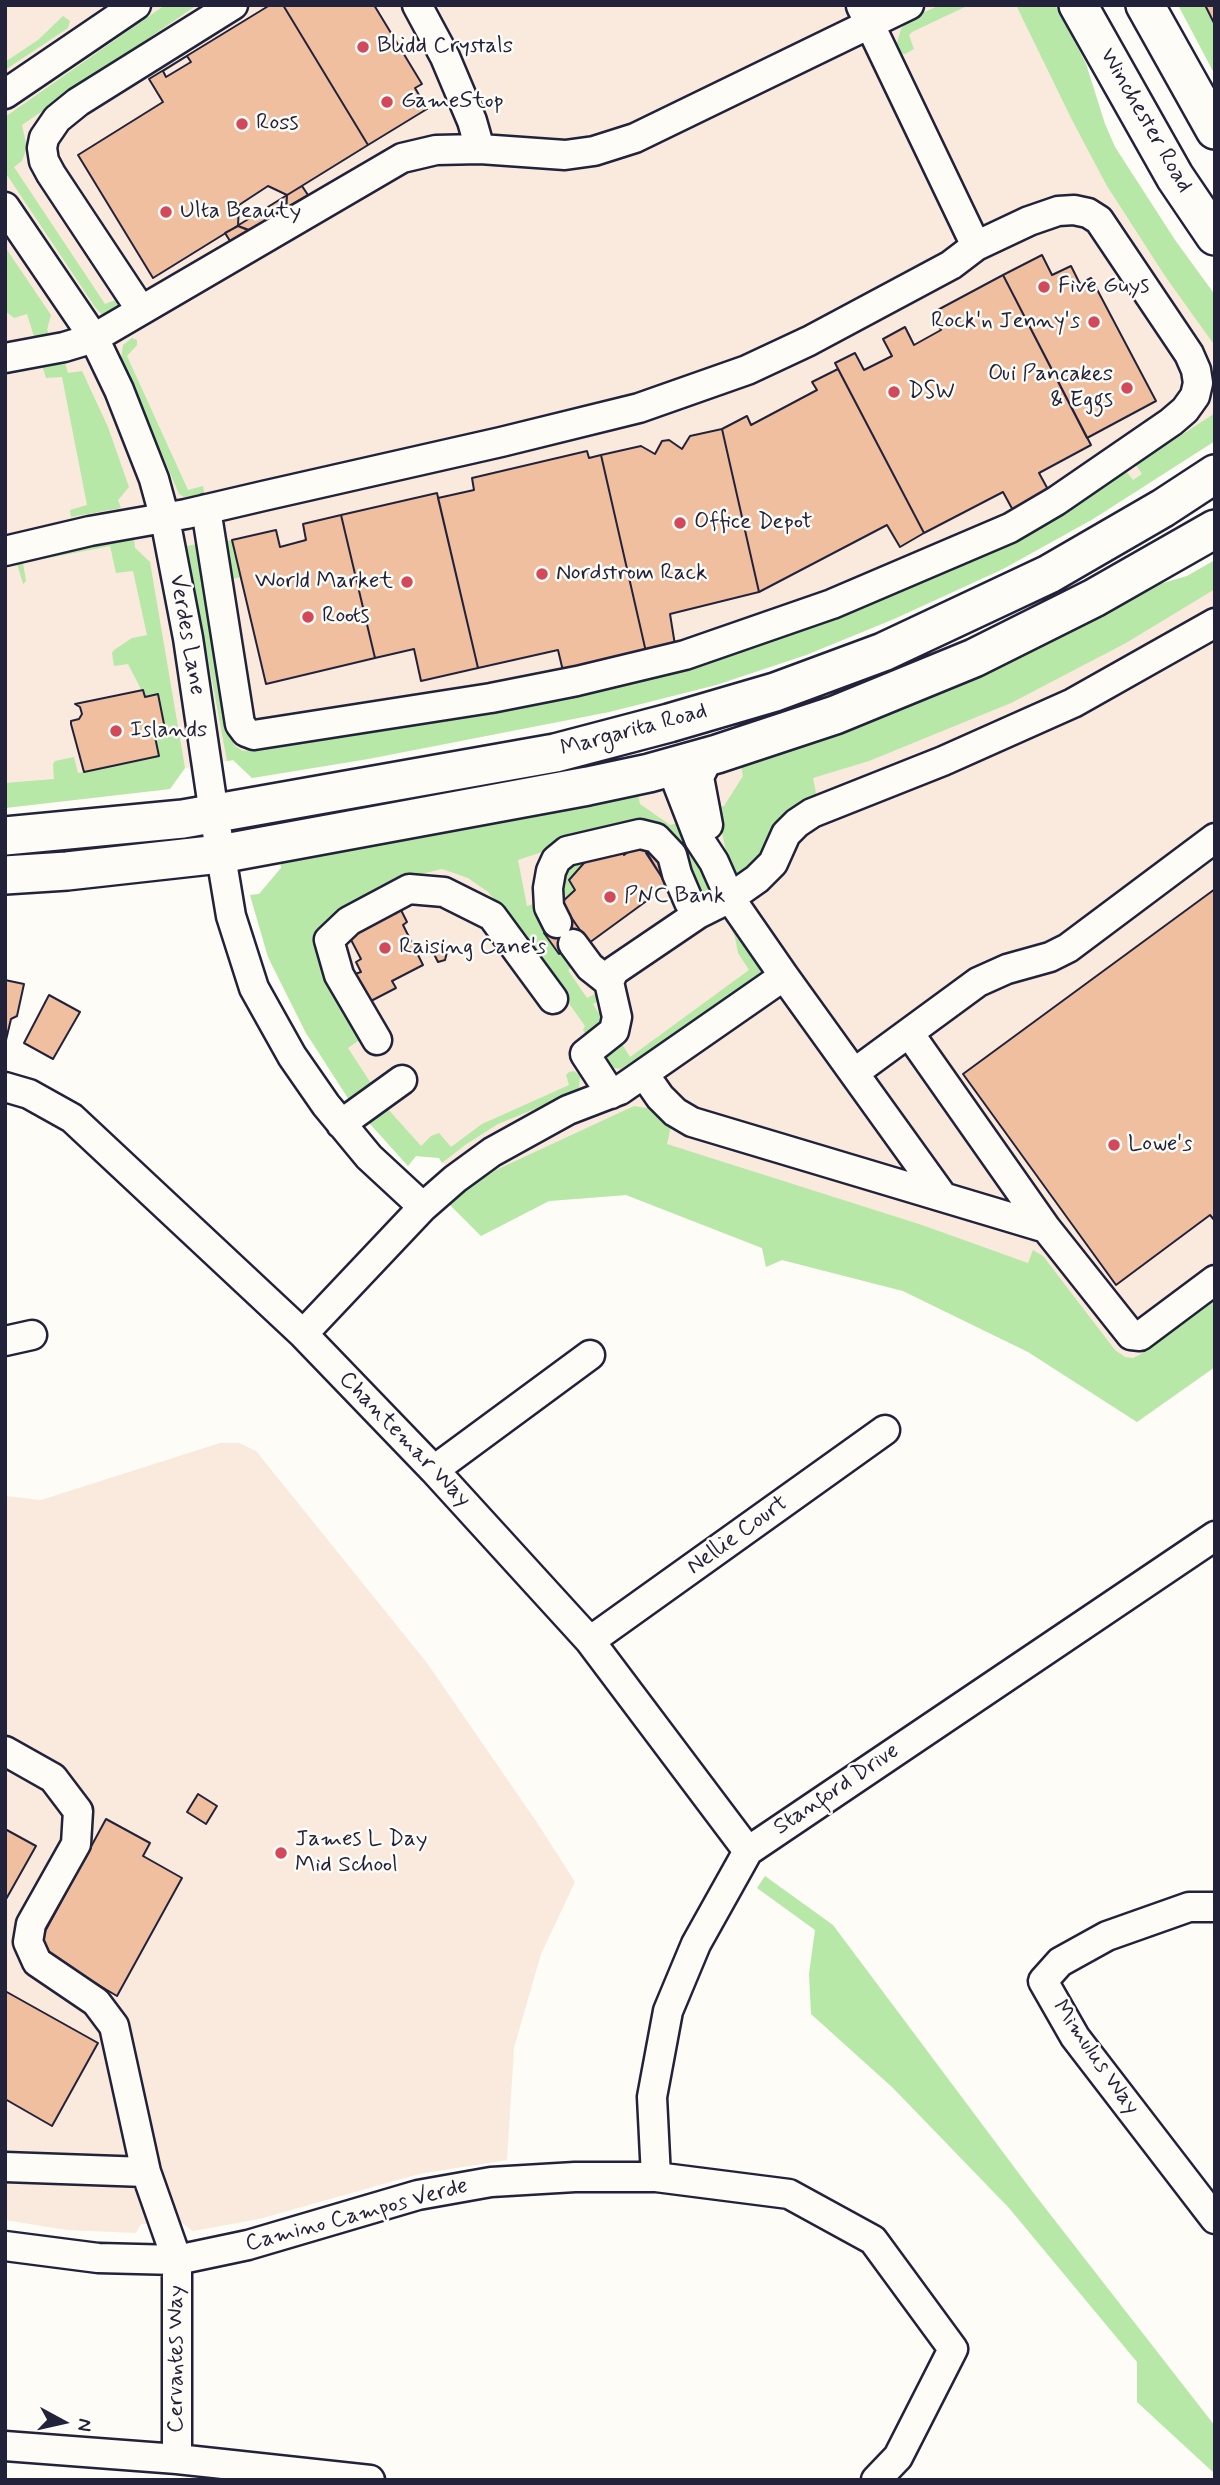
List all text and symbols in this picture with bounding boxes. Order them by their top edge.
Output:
place label: Blidd Crystals [377,33,513,61]
marker: Blidd Crystals [355,39,371,55]
street label: Winchester Road [1093,44,1197,198]
place label: GameStop [401,88,504,116]
marker: GameStop [379,94,395,110]
place label: Ross [256,110,299,138]
marker: Ross [234,116,250,132]
place label: Ulta Beauty [180,198,301,226]
marker: Ulta Beauty [158,204,174,220]
place label: Five Guys [1058,273,1149,301]
marker: Five Guys [1036,279,1052,295]
place label: Rock'n Jenny's [931,308,1080,336]
marker: Rock'n Jenny's [1086,314,1102,330]
place label: Oui Pancakes & Eggs [988,361,1113,415]
place label: DSW [908,378,955,406]
marker: Oui Pancakes & Eggs [1119,380,1135,396]
marker: DSW [886,384,902,400]
place label: Office Depot [694,509,812,537]
marker: Office Depot [672,515,688,531]
place label: Nordstrom Rack [556,560,707,588]
marker: Nordstrom Rack [534,566,550,582]
place label: World Market [255,568,393,596]
street label: Verdes Lane [162,573,210,697]
marker: World Market [399,574,415,590]
place label: Roots [322,603,370,631]
marker: Roots [300,609,316,625]
street label: Margarita Road [558,698,710,764]
place label: Islands [130,717,207,745]
marker: Islands [108,723,124,739]
place label: PNC Bank [624,883,725,911]
marker: PNC Bank [602,889,618,905]
place label: Raising Cane's [399,934,546,962]
marker: Raising Cane's [377,940,393,956]
place label: Lowe's [1128,1131,1192,1159]
marker: Lowe's [1106,1137,1122,1153]
street label: Chantemar Way [332,1366,476,1514]
street label: Nellie Court [682,1490,794,1582]
street label: Stanford Drive [769,1738,905,1842]
place label: James L Day Mid School [295,1826,428,1880]
marker: James L Day Mid School [273,1845,289,1861]
street label: Mimulus Way [1045,1995,1145,2121]
street label: Camino Campos Verde [243,2173,471,2259]
street label: Cervantes Way [163,2285,191,2433]
north arrow [28,2387,98,2457]
text: N [71,2417,98,2433]

